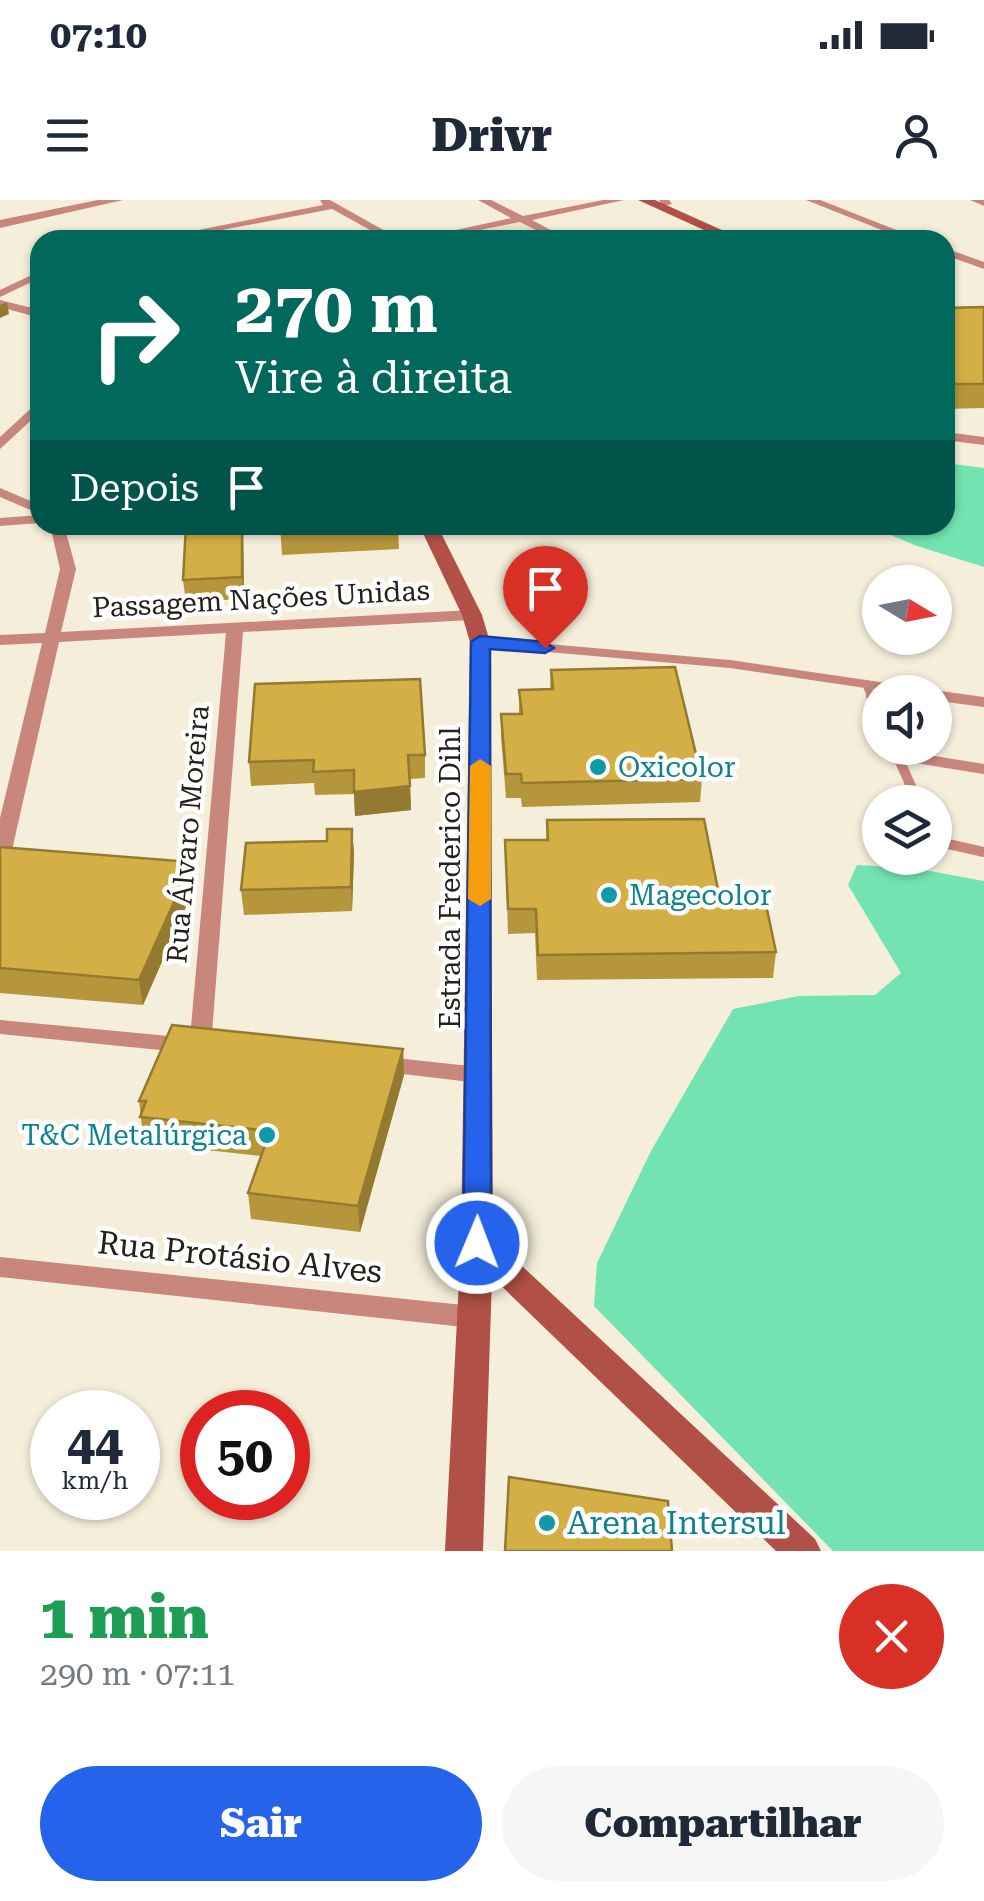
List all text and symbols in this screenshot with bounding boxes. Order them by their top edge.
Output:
text: 07:10 [50,13,147,57]
icon: menu [40,108,95,163]
icon: person [889,108,944,163]
text: Drivr [432,109,552,162]
text: 270 m [235,267,438,349]
icon: right [70,270,200,400]
text: Vire à direita [235,351,512,404]
icon: arrive [219,460,274,515]
text: Depois [70,466,199,510]
pin [503,546,588,649]
icon: arrive [518,561,573,616]
north arrow [862,565,952,655]
map controls [862,565,952,875]
street label: Passagem Nações Unidas [91,574,431,624]
button: sound [862,675,952,765]
street label: Rua Álvaro Moreira [159,703,216,965]
street label: Estrada Frederico Dihl [434,727,467,1029]
place label: Oxicolor [618,751,735,784]
marker: Oxicolor [587,756,609,778]
button: layers [862,785,952,875]
place label: Magecolor [629,879,772,912]
marker: Magecolor [598,884,620,906]
place label: T&C Metalúrgica [21,1119,247,1152]
marker: T&C Metalúrgica [256,1124,278,1146]
position arrow [425,1191,529,1295]
street label: Rua Protásio Alves [96,1223,384,1291]
speed limit sign: 50 [180,1390,310,1520]
text: 44 [67,1414,123,1472]
text: km/h [62,1466,128,1495]
place label: Arena Intersul [567,1504,786,1542]
marker: Arena Intersul [536,1512,558,1534]
text: 1 min [40,1582,209,1653]
button: close [839,1584,944,1689]
text: 290 m · 07:11 [40,1655,235,1693]
button: Sair [40,1766,482,1881]
button: Compartilhar [502,1766,944,1881]

